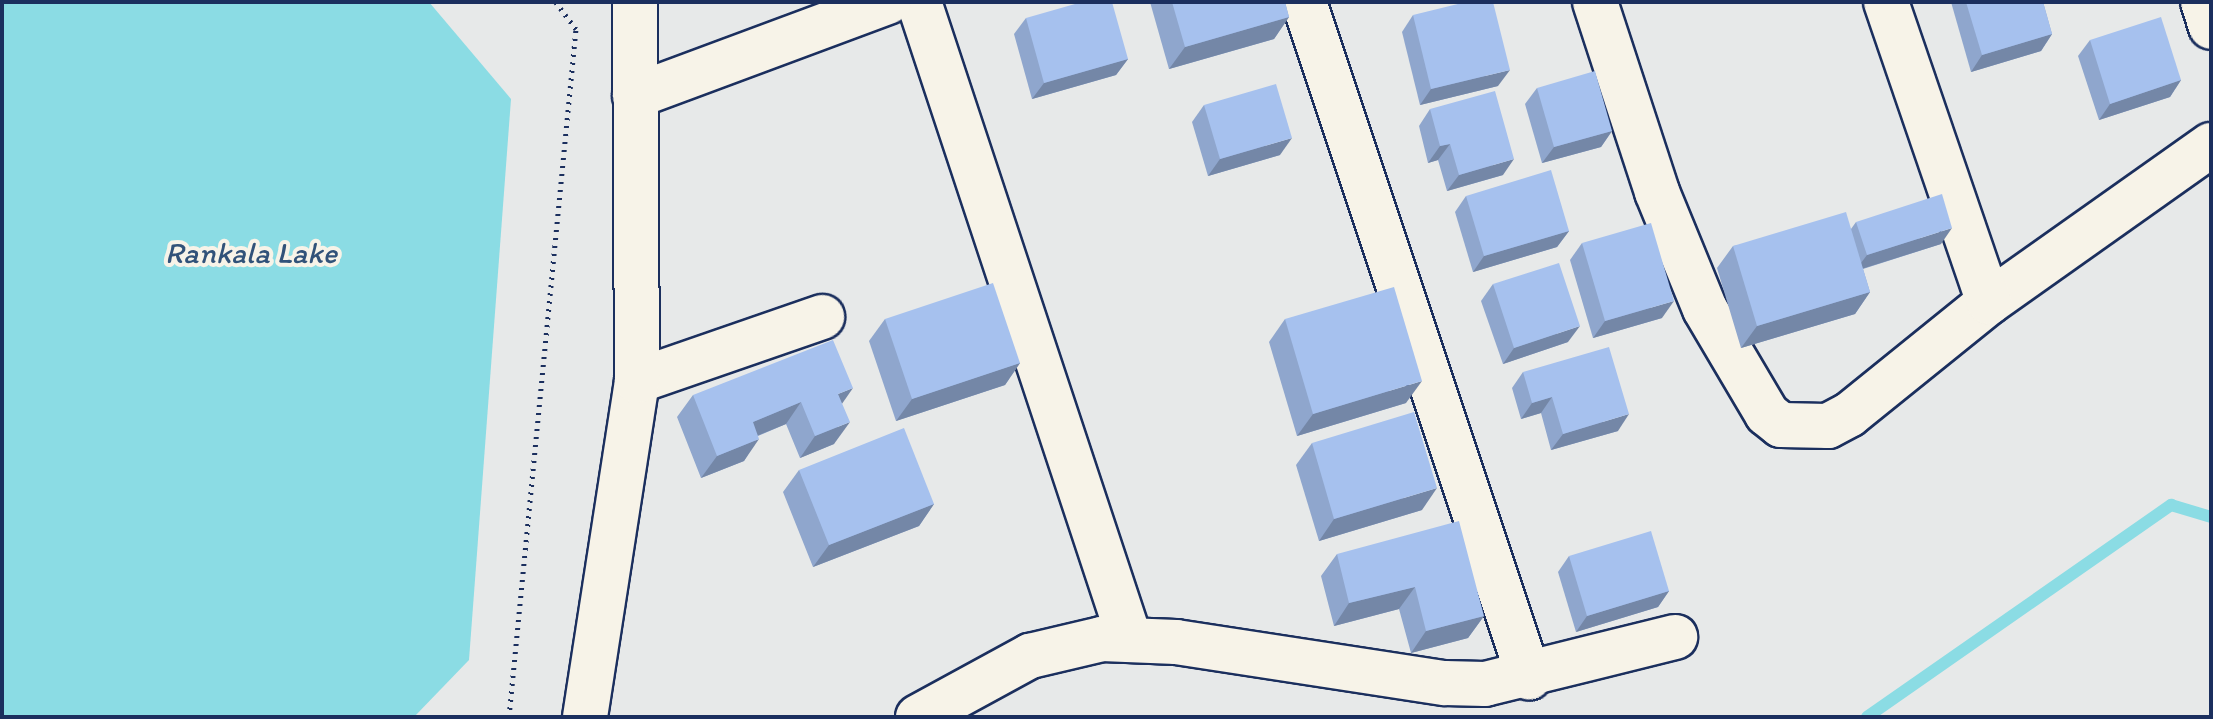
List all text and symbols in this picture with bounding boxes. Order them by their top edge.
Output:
water label: Rankala Lake [165,235,337,271]

